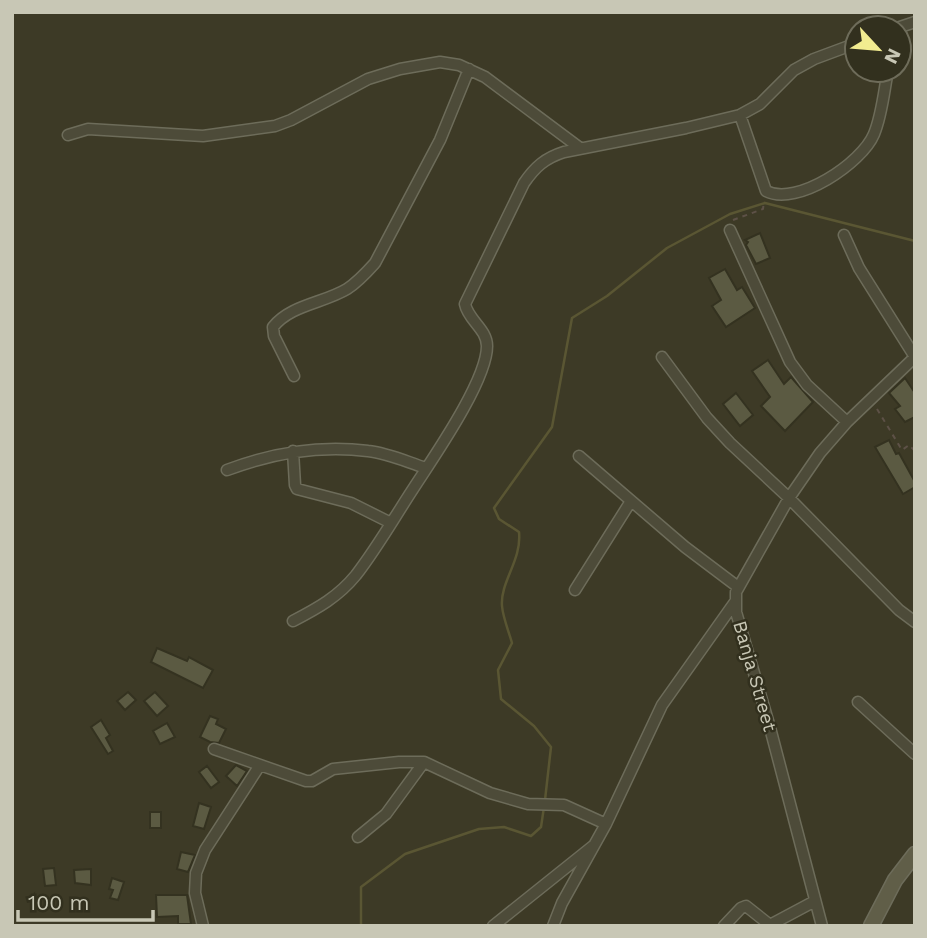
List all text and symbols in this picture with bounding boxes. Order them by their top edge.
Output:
north arrow [843,14,913,84]
text: N [879,45,906,68]
street label: Banja Street [728,618,782,734]
scale bar [18,878,152,922]
text: 100 m [28,890,90,915]

